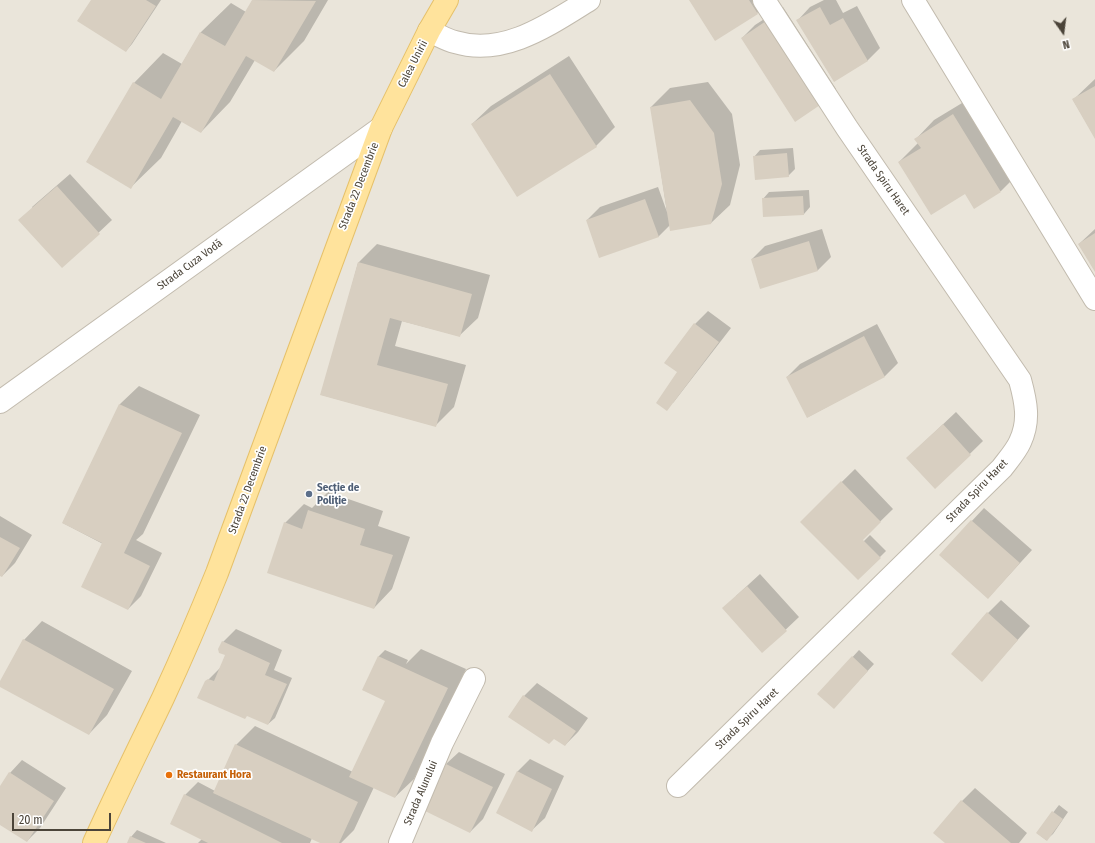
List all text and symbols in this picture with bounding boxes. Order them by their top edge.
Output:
north arrow [1043,12,1083,52]
text: N [1061,37,1071,51]
street label: Calea Unirii [395,38,431,90]
street label: Strada 22 Decembrie [336,141,382,231]
street label: Strada Spiru Haret [854,142,912,218]
street label: Strada Cuza Vodă [155,237,225,293]
street label: Strada 22 Decembrie [226,444,270,536]
street label: Strada Spiru Haret [944,457,1010,525]
place label: Secție de Poliție [317,481,359,507]
marker: Secție de Poliție [304,489,314,499]
street label: Strada Spiru Haret [713,686,781,752]
street label: Strada Alunului [401,759,441,827]
place label: Restaurant Hora [177,768,251,782]
marker: Restaurant Hora [164,770,174,780]
scale bar [14,805,113,831]
text: 20 m [19,813,43,827]

